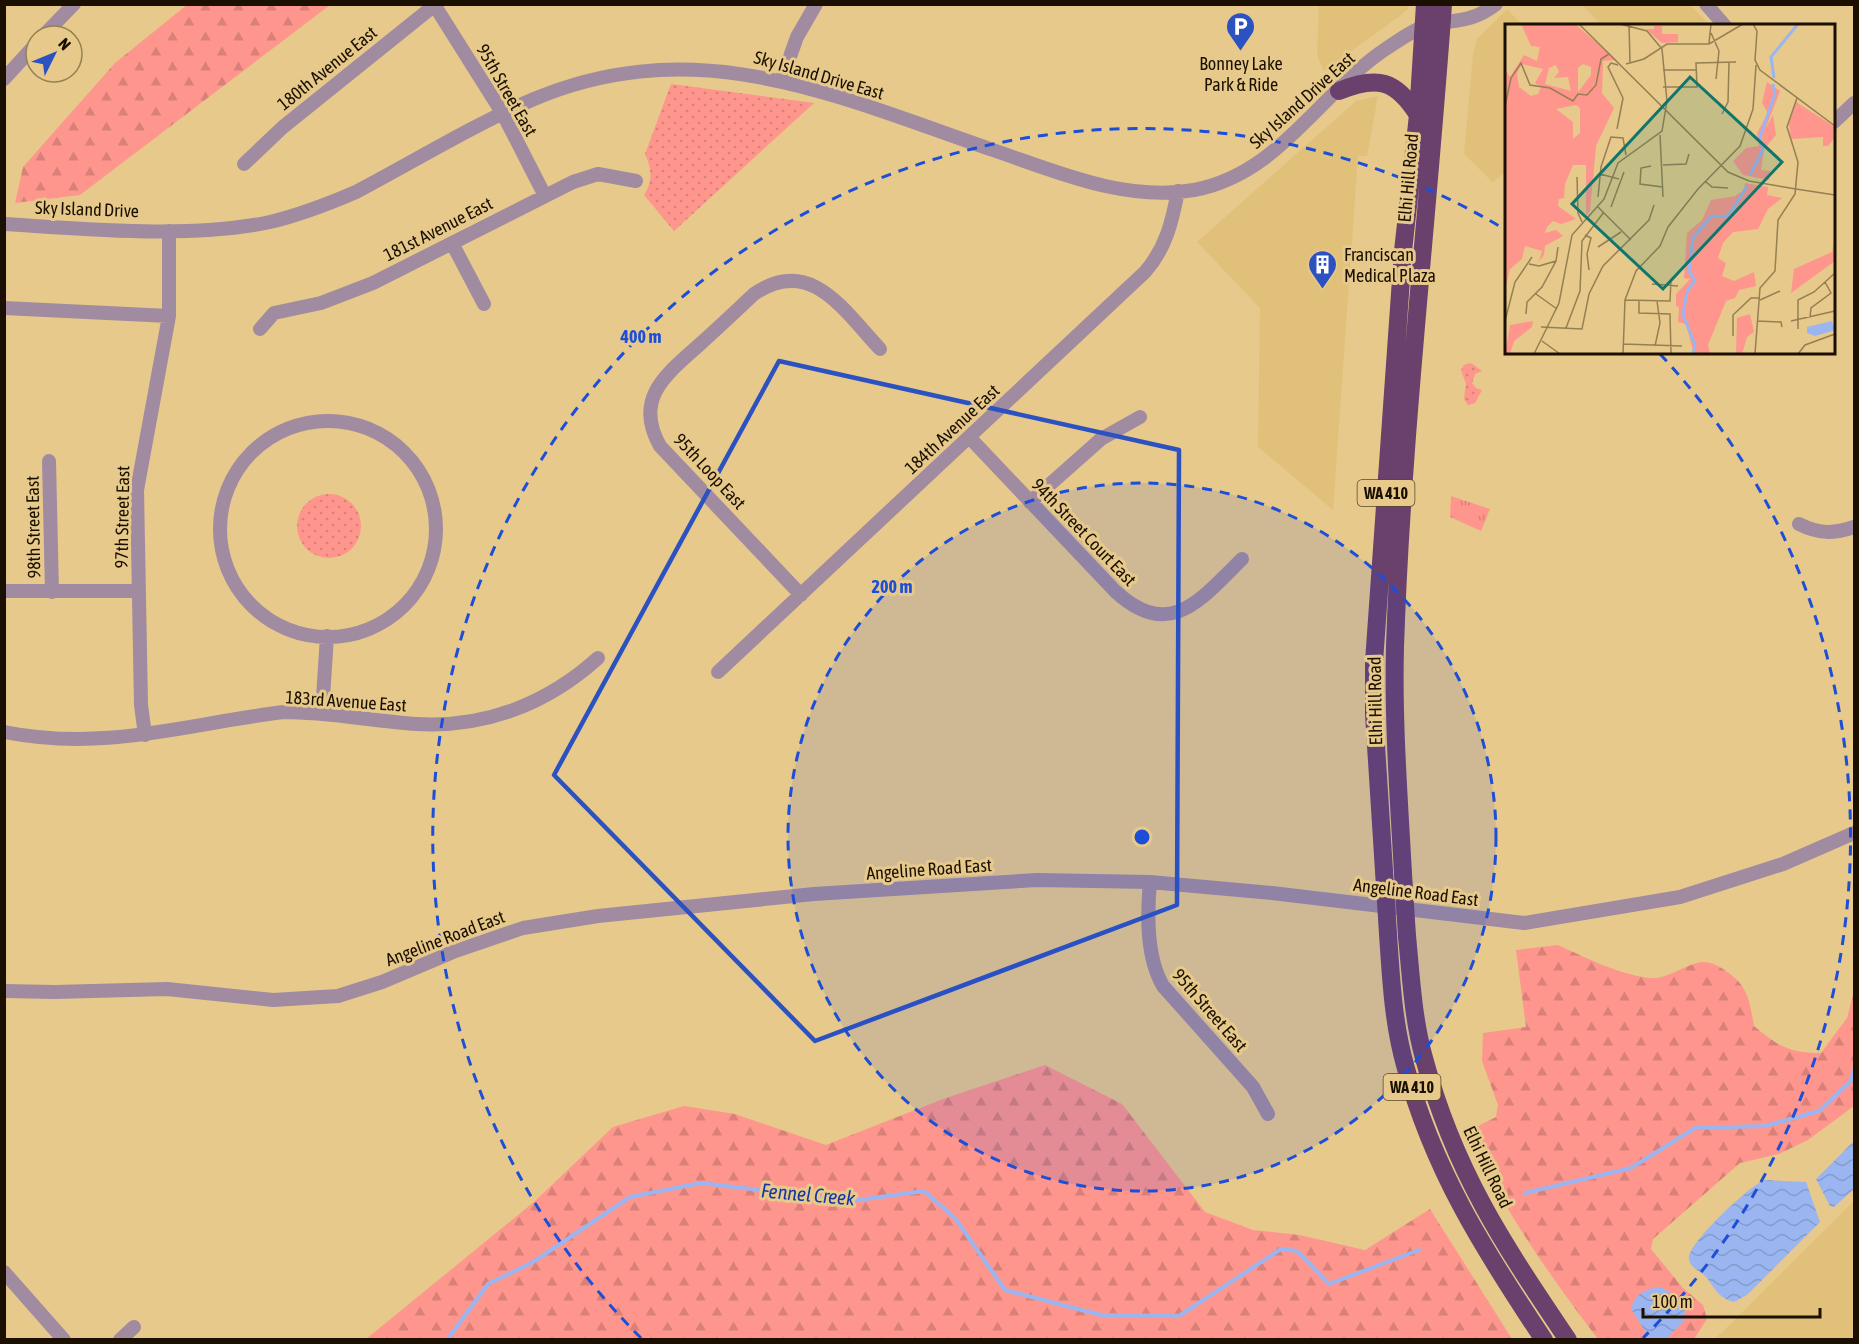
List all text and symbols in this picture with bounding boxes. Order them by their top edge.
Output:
parking icon: Bonney Lake Park & Ride [1225,10,1257,52]
street label: 180th Avenue East [273,22,381,114]
north arrow [24,24,84,84]
inset map [1505,24,1835,354]
text: N [55,34,75,53]
street label: 95th Street East [472,40,542,140]
street label: Sky Island Drive East [752,46,886,104]
street label: Sky Island Drive East [1245,47,1359,153]
place label: Bonney Lake Park & Ride [1199,53,1283,95]
street label: Elhi Hill Road [1394,133,1422,223]
street label: 181st Avenue East [380,193,496,265]
street label: Sky Island Drive [35,197,139,221]
place label: Franciscan Medical Plaza [1344,244,1436,286]
building icon: Franciscan Medical Plaza [1307,248,1339,290]
text: 400 m [620,326,661,347]
street label: 184th Avenue East [900,380,1004,478]
street label: 95th Loop East [670,429,750,513]
street label: 97th Street East [111,465,133,569]
street label: 94th Street Court East [1028,474,1140,590]
street label: 98th Street East [22,475,44,579]
road number: WA 410 [1358,480,1414,506]
text: 200 m [872,576,912,597]
street label: Elhi Hill Road [1364,656,1386,746]
street label: 183rd Avenue East [285,686,407,716]
centre of rings [1132,827,1152,847]
street label: Angeline Road East [866,854,992,884]
street label: Angeline Road East [1352,874,1480,910]
street label: Angeline Road East [383,906,507,970]
street label: 95th Street East [1168,964,1252,1056]
road number: WA 410 [1384,1074,1440,1100]
street label: Elhi Hill Road [1459,1123,1517,1211]
water label: Fennel Creek [760,1178,856,1210]
scale bar [1643,1281,1820,1319]
text: 100 m [1652,1291,1693,1312]

